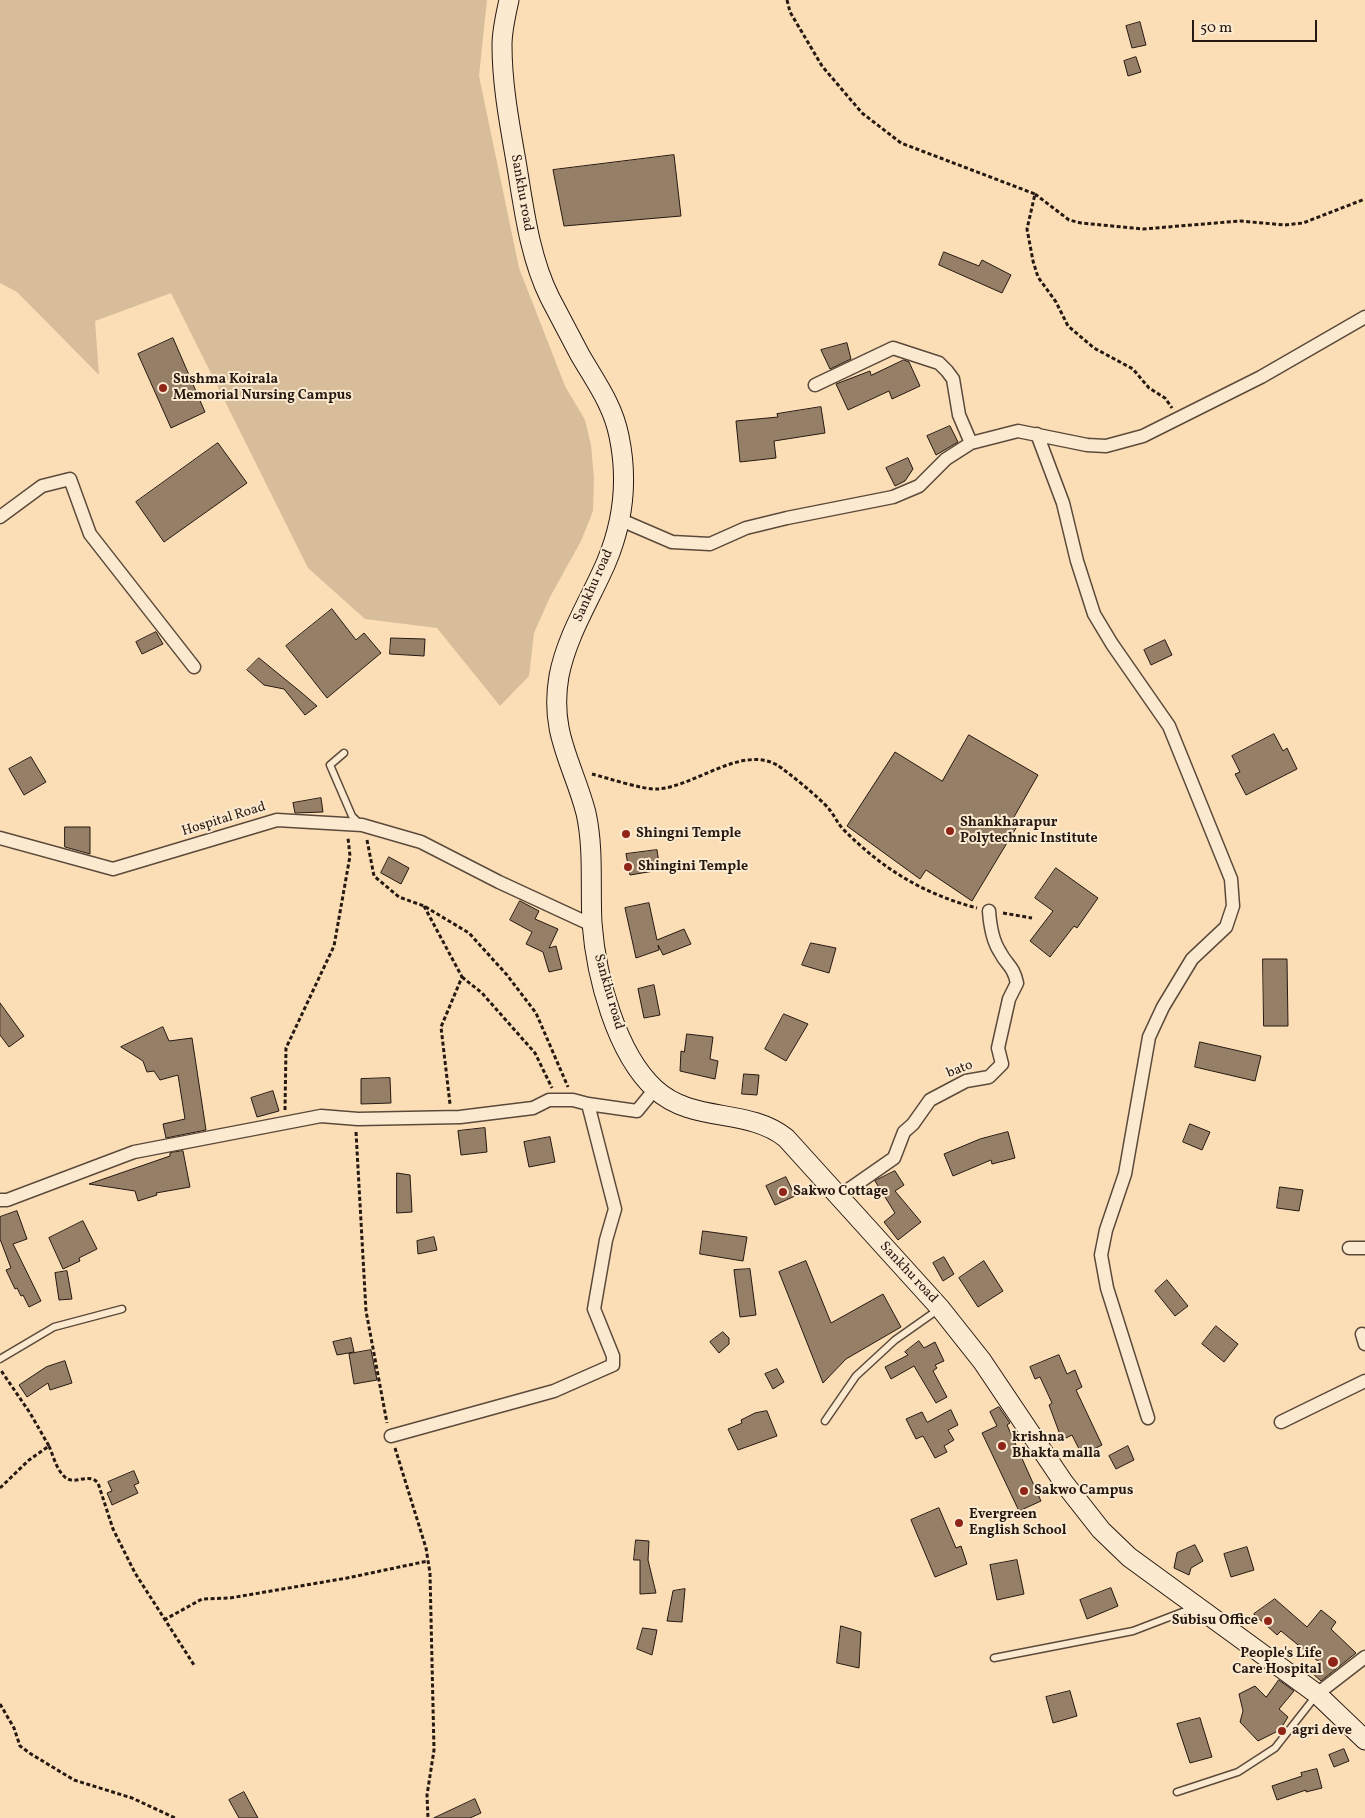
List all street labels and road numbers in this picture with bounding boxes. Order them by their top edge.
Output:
street label: Sankhu road [506,153,536,233]
street label: Sankhu road [570,547,618,625]
street label: Hospital Road [180,799,268,841]
street label: Sankhu road [589,952,627,1032]
street label: bato [945,1057,975,1083]
street label: Sankhu road [875,1239,941,1307]

